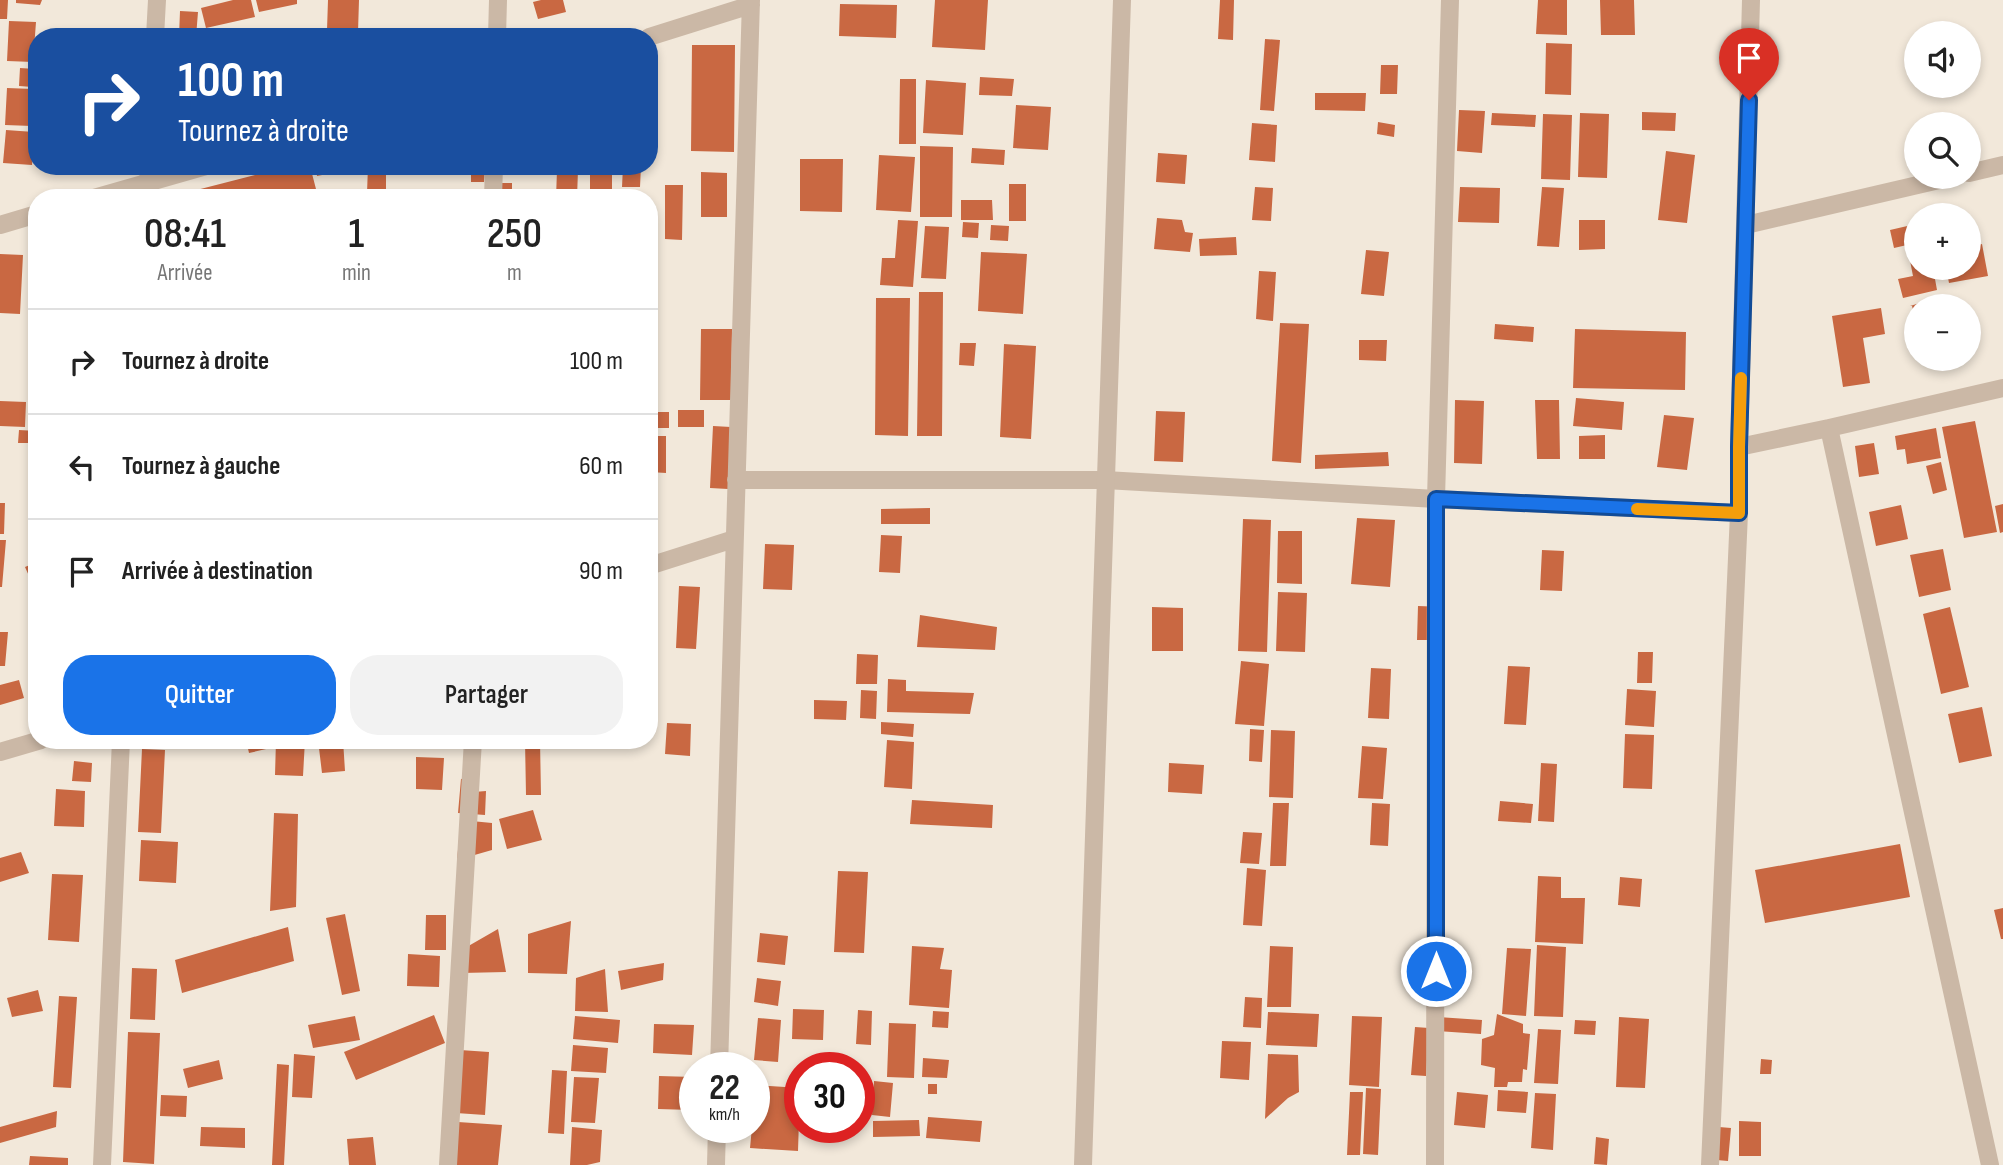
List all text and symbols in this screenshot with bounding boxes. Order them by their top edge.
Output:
map controls [1904,21,1981,371]
button: sound [1904,21,1981,98]
pin [1719,28,1779,100]
icon: arrive [1730,39,1768,77]
text: 100 m [178,52,284,111]
icon: right [63,56,154,147]
text: Tournez à droite [178,112,349,151]
button: search [1904,112,1981,189]
button: + [1904,203,1981,280]
text: 08:41 [144,209,226,260]
text: 1 [349,209,364,260]
text: 250 [487,209,542,260]
text: Arrivée [157,259,212,287]
text: min [342,259,371,287]
text: m [507,259,522,287]
button: − [1904,294,1981,371]
icon: right [63,343,101,381]
text: Tournez à droite [122,346,269,377]
text: 100 m [570,346,623,377]
icon: left [63,448,101,486]
text: Tournez à gauche [122,451,280,482]
text: 60 m [579,451,623,482]
icon: arrive [63,553,101,591]
text: Arrivée à destination [122,556,313,587]
text: 90 m [579,556,623,587]
button: Quitter [63,655,336,735]
button: Partager [350,655,623,735]
position arrow [1399,934,1473,1008]
speed limit sign: 30 [784,1052,875,1143]
text: 22 [709,1067,740,1110]
text: km/h [709,1104,740,1125]

